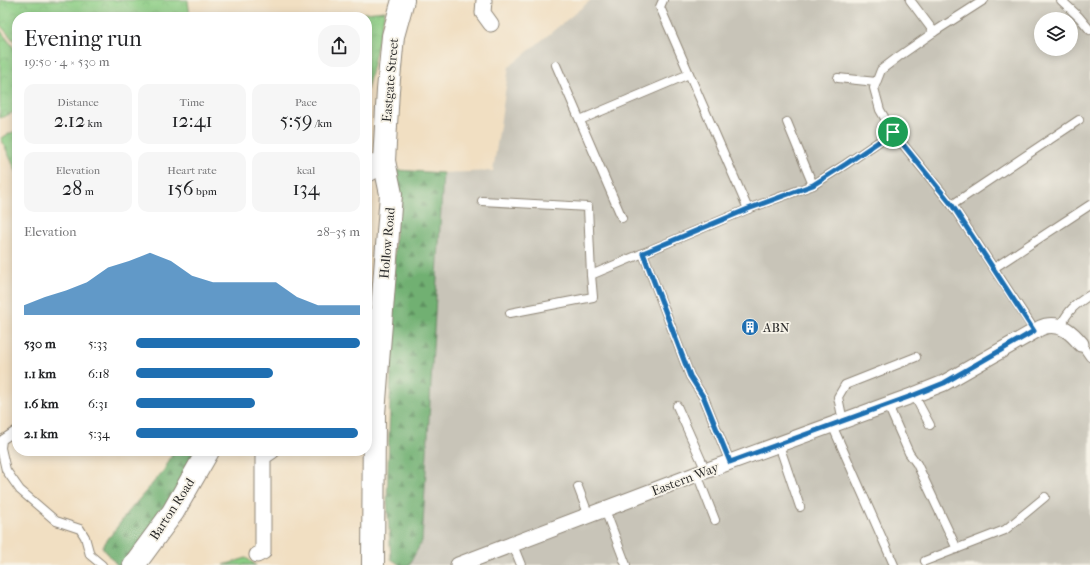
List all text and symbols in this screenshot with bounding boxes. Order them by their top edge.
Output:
map controls [1034,12,1078,56]
button: layers [1034,12,1078,56]
button: share [318,25,360,67]
text: Evening run [24,26,142,52]
street label: Eastgate Street [379,37,401,123]
text: 19:50 · 4 × 530 m [24,54,110,69]
text: Distance [57,96,99,109]
text: Time [180,96,205,109]
text: Pace [295,96,317,109]
text: 2.12 [54,109,85,132]
text: 12:41 [171,109,213,132]
text: 5:59 [280,109,312,132]
pin [876,115,910,149]
text: km [85,117,102,130]
text: /km [312,117,332,130]
icon: arrive [882,121,904,143]
text: Elevation [56,164,100,177]
text: Heart rate [167,164,217,177]
text: kcal [297,164,315,177]
text: 28 [62,177,82,200]
text: 156 [167,177,194,200]
text: 134 [292,177,320,200]
text: m [82,185,94,198]
text: bpm [194,185,217,198]
street label: Hollow Road [376,206,398,279]
text: Elevation [24,224,77,239]
text: 28–35 m [317,224,360,239]
building icon: ABN [740,317,760,337]
place label: ABN [762,320,790,335]
text: 530 m [24,336,56,351]
text: 5:33 [88,336,107,351]
text: 1.1 km [24,366,56,381]
text: 6:18 [88,366,109,381]
text: 1.6 km [24,396,58,411]
text: 6:31 [88,396,108,411]
text: 2.1 km [24,426,58,441]
text: 5:34 [88,426,110,441]
street label: Eastern Way [650,459,721,499]
street label: Barton Road [147,475,198,543]

